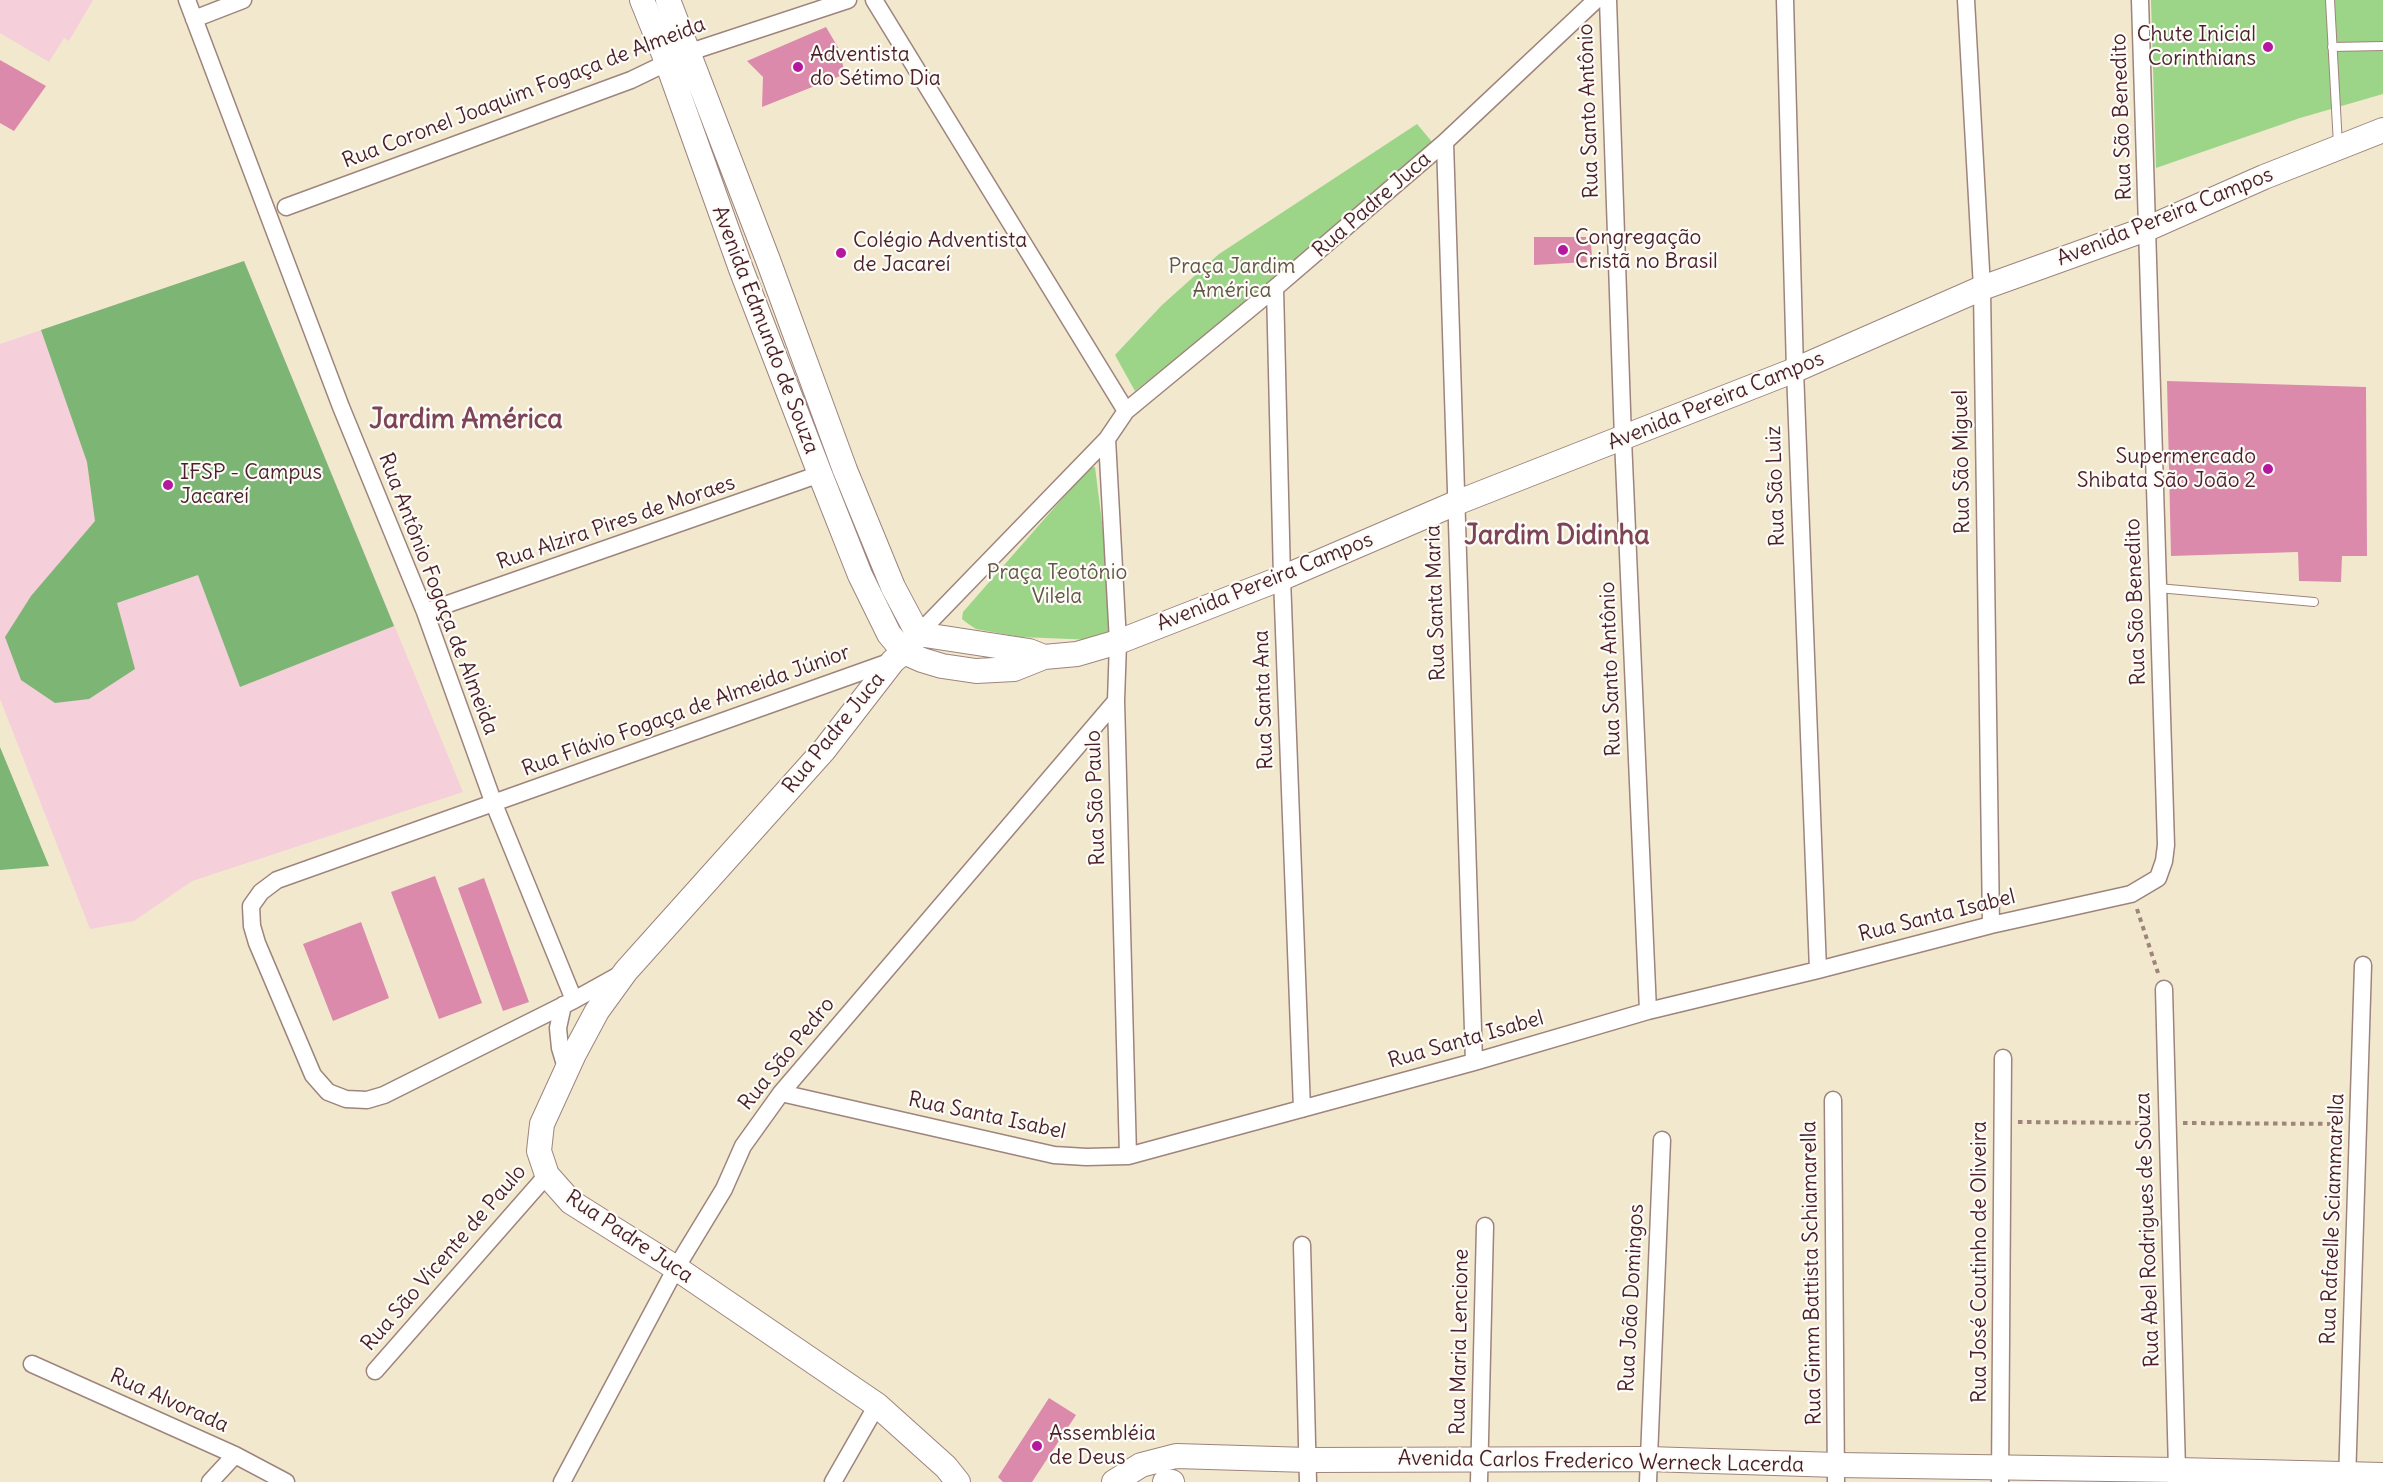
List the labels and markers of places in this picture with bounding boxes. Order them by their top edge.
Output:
place label: Chute Inicial Corinthians [2137,22,2256,72]
marker: Chute Inicial Corinthians [2261,40,2275,54]
place label: Adventista do Sétimo Dia [810,42,941,92]
marker: Adventista do Sétimo Dia [791,60,805,74]
place label: Congregação Cristã no Brasil [1575,225,1718,275]
place label: Colégio Adventista de Jacareí [853,228,1027,278]
marker: Congregação Cristã no Brasil [1556,243,1570,257]
marker: Colégio Adventista de Jacareí [834,246,848,260]
place label: Supermercado Shibata São João 2 [2077,444,2256,494]
place label: IFSP - Campus Jacareí [180,460,322,510]
marker: Supermercado Shibata São João 2 [2261,462,2275,476]
marker: IFSP - Campus Jacareí [161,478,175,492]
place label: Assembléia de Deus [1049,1421,1156,1471]
marker: Assembléia de Deus [1030,1439,1044,1453]

